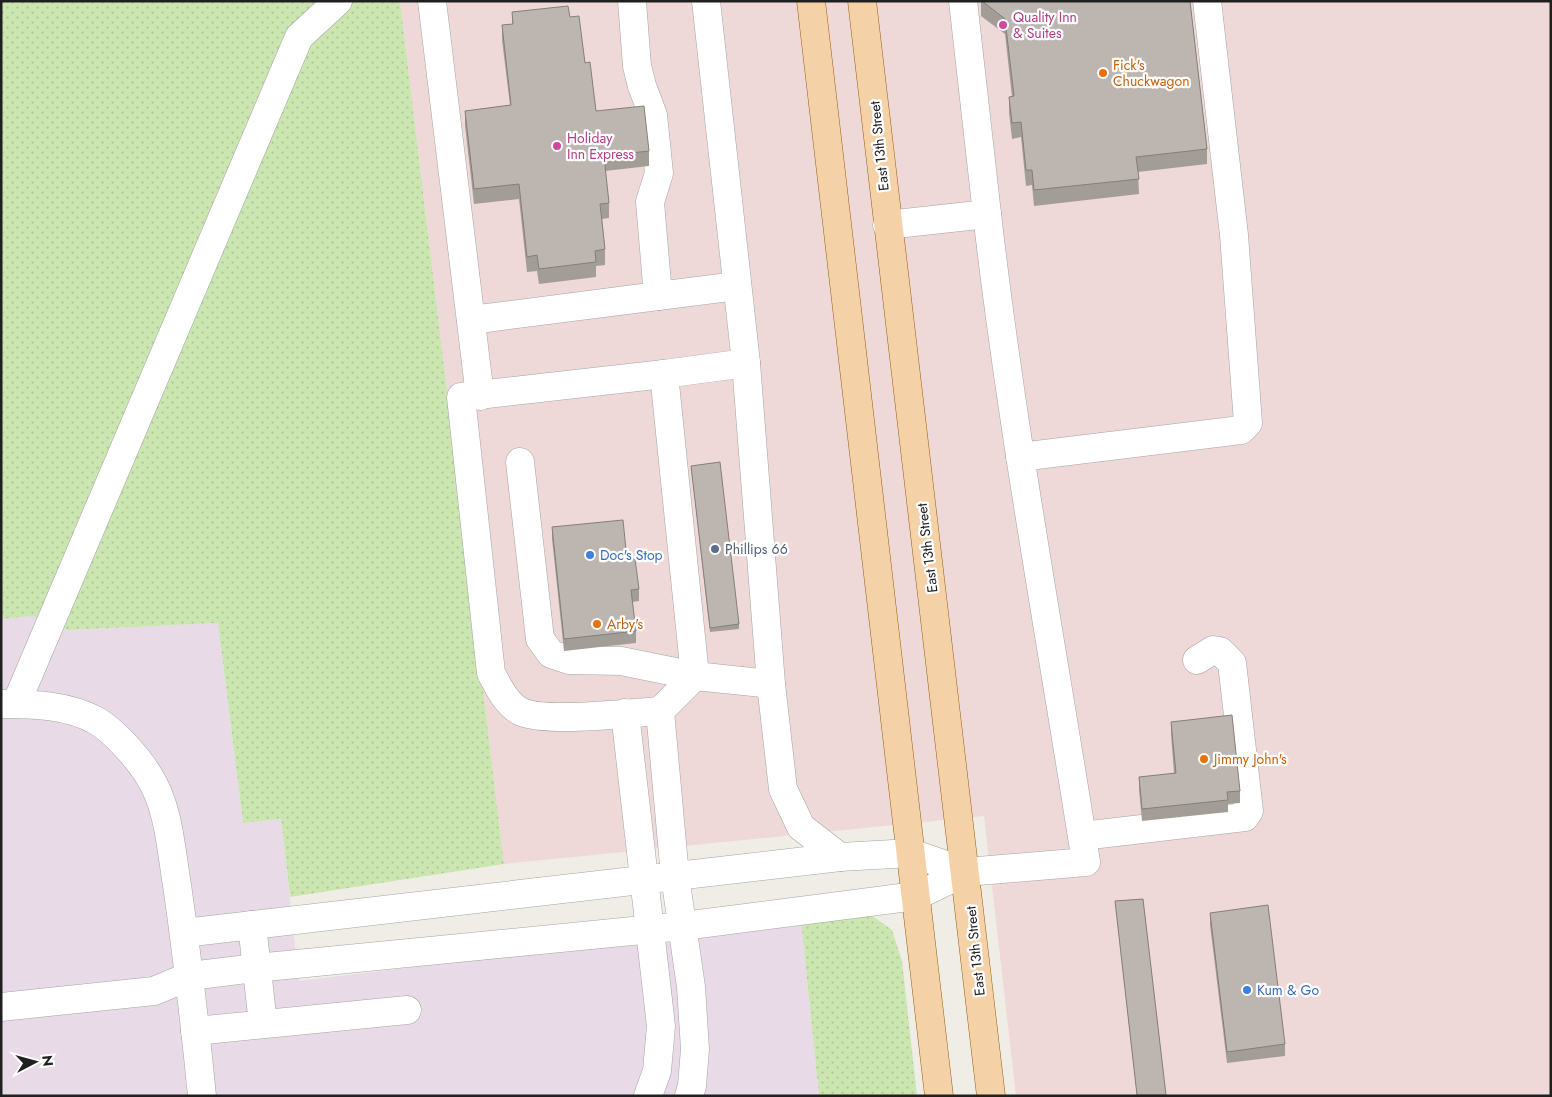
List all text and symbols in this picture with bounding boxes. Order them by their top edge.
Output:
place label: Quality Inn & Suites [1013,7,1077,43]
marker: Quality Inn & Suites [997,19,1009,31]
place label: Fick's Chuckwagon [1113,55,1190,91]
marker: Fick's Chuckwagon [1097,67,1109,79]
street label: East 13th Street [864,100,894,192]
place label: Holiday Inn Express [567,128,634,164]
marker: Holiday Inn Express [551,140,563,152]
street label: East 13th Street [912,502,942,594]
place label: Phillips 66 [725,539,788,559]
marker: Phillips 66 [709,543,721,555]
place label: Doc's Stop [600,545,663,565]
marker: Doc's Stop [584,549,596,561]
place label: Arby's [607,614,644,634]
marker: Arby's [591,618,603,630]
place label: Jimmy John's [1212,749,1287,769]
marker: Jimmy John's [1198,753,1210,765]
street label: East 13th Street [960,905,990,997]
place label: Kum & Go [1257,980,1319,1000]
marker: Kum & Go [1241,984,1253,996]
north arrow [10,1037,60,1087]
text: N [37,1054,58,1067]

